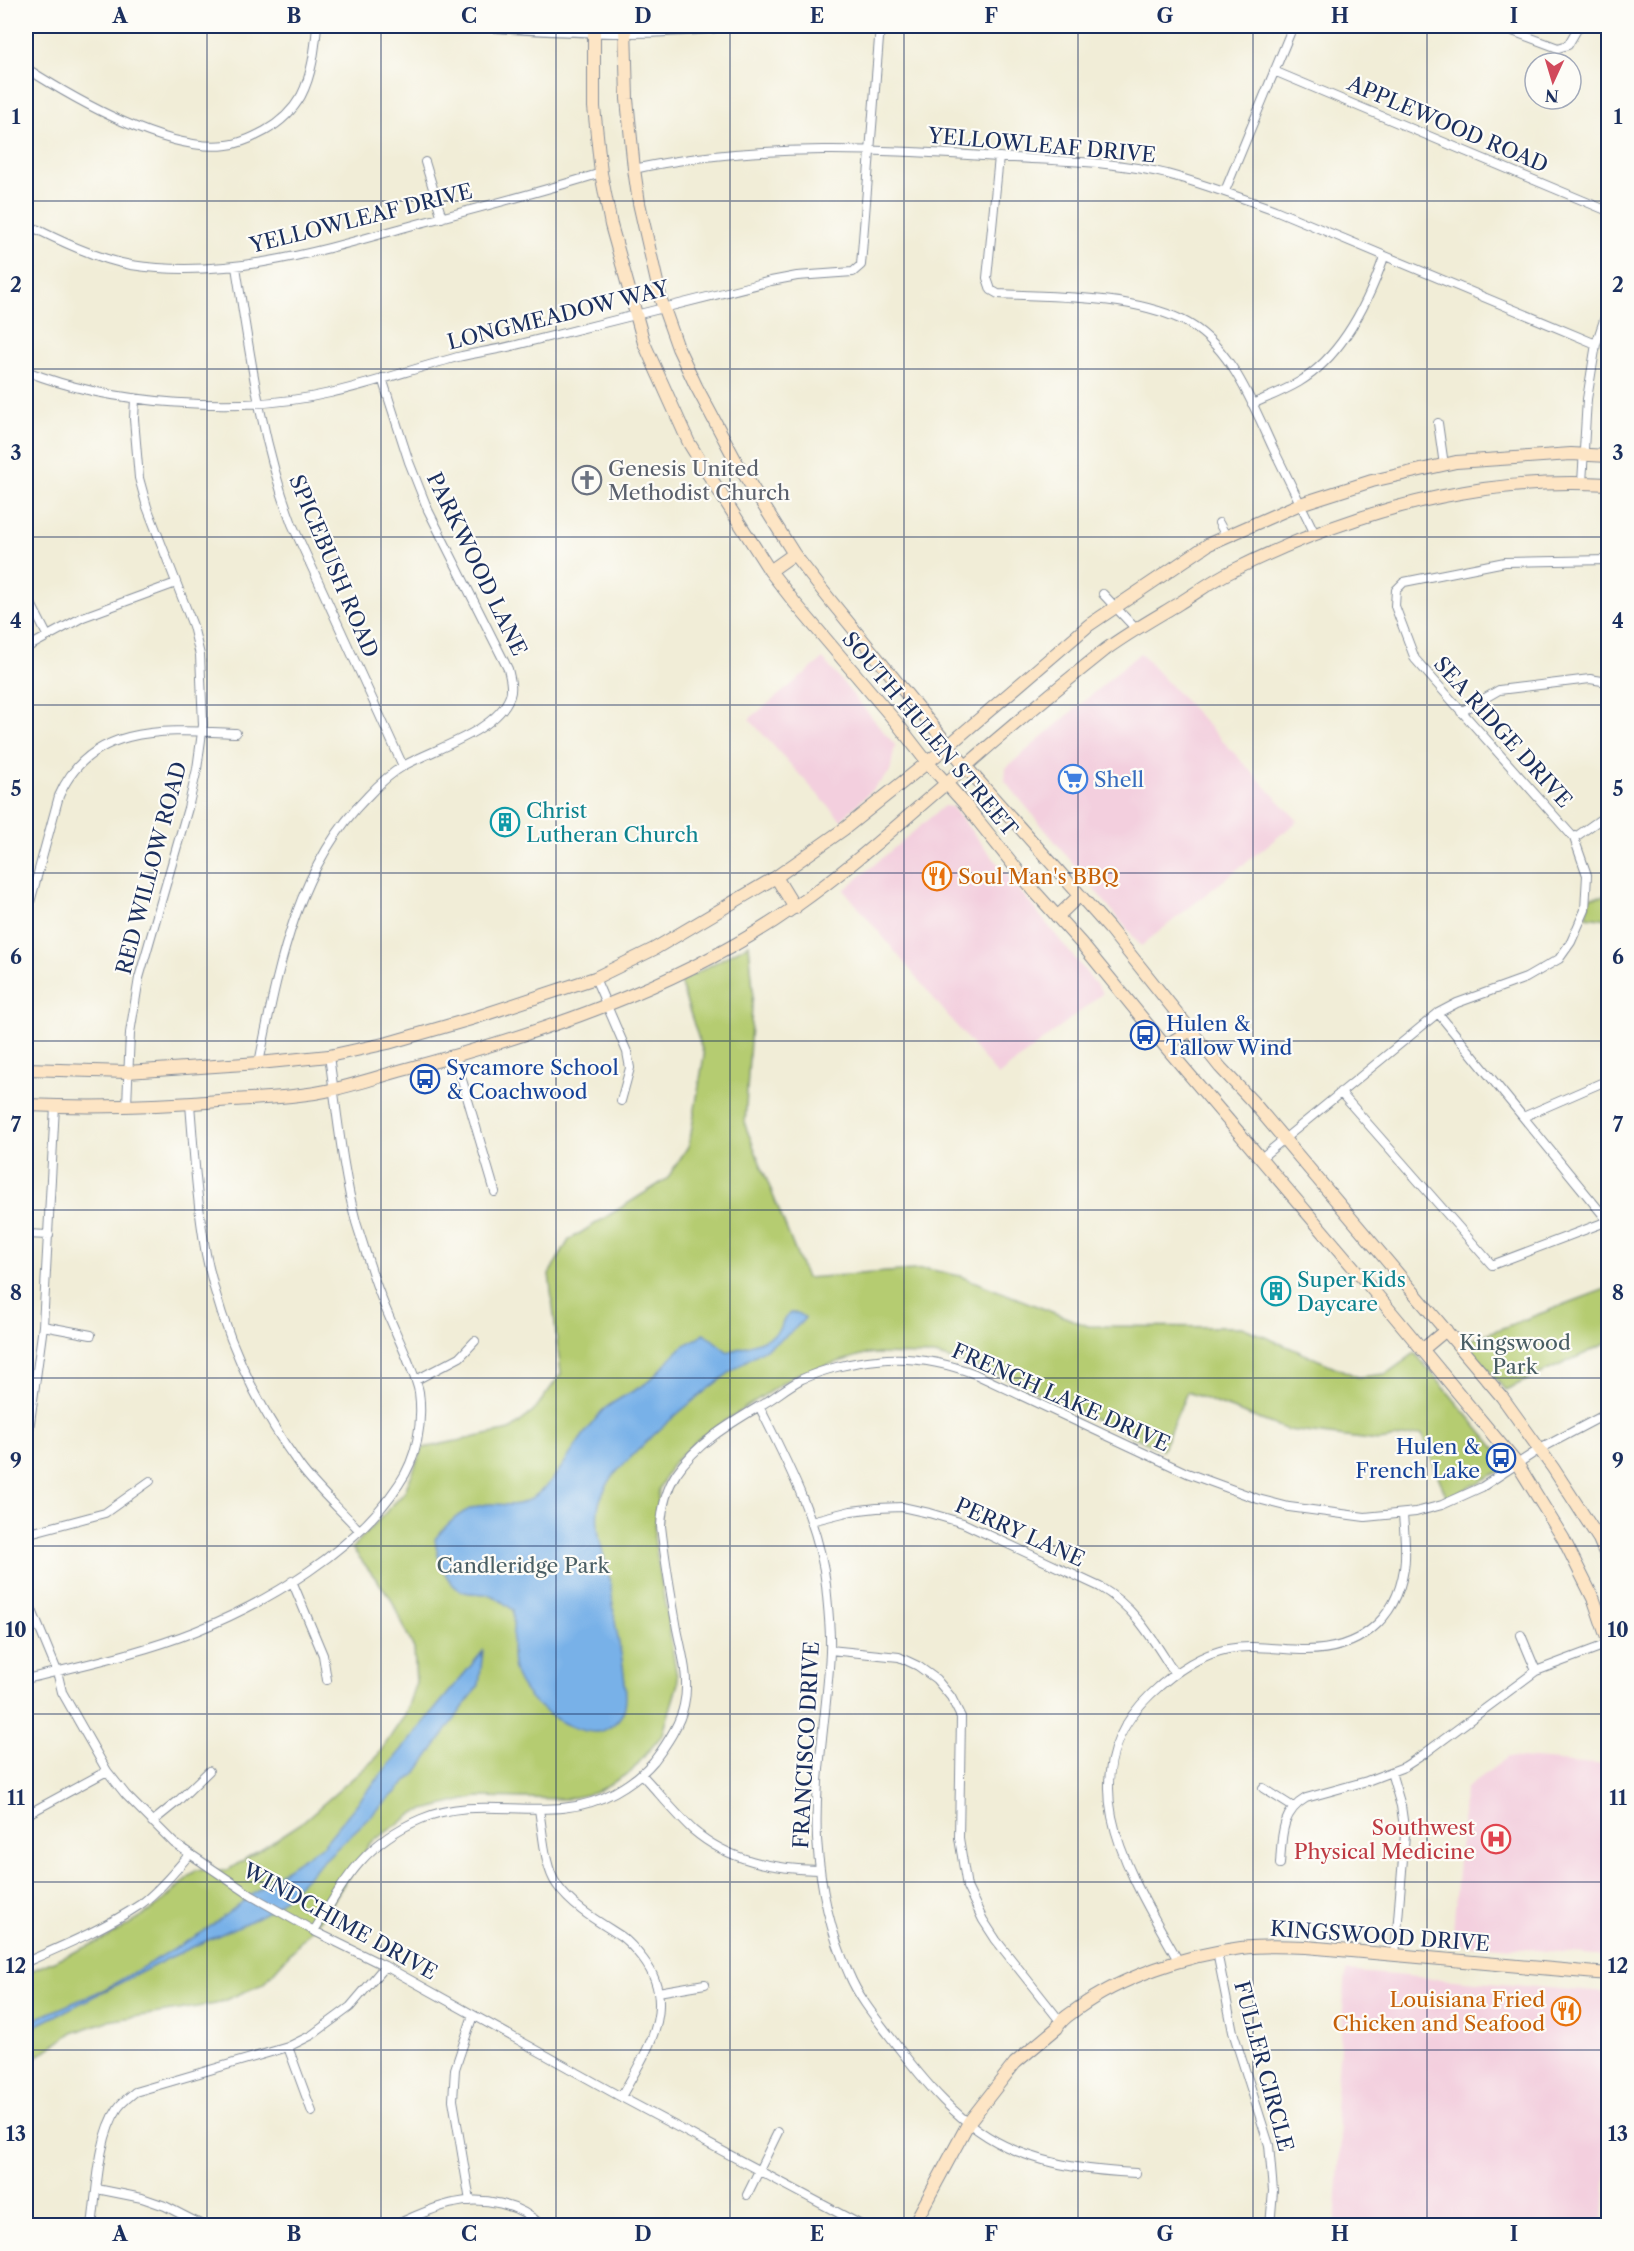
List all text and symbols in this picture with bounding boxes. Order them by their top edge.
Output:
text: A [111,4,128,28]
text: B [287,4,302,28]
text: C [461,4,477,28]
text: D [634,4,652,28]
text: E [810,4,824,28]
text: F [984,4,998,28]
text: G [1157,4,1174,28]
text: H [1331,4,1349,28]
text: I [1510,4,1518,28]
north arrow [1523,51,1583,111]
street label: APPLEWOOD ROAD [1343,70,1552,178]
text: N [1544,85,1560,106]
text: 1 [12,105,21,129]
text: 1 [1614,105,1623,129]
street label: YELLOWLEAF DRIVE [926,122,1157,167]
street label: YELLOWLEAF DRIVE [246,178,475,258]
text: 2 [10,273,22,297]
text: 2 [1612,273,1624,297]
street label: LONGMEADOW WAY [445,275,672,355]
text: 3 [10,441,22,465]
text: 3 [1612,441,1624,465]
place label: Genesis United Methodist Church [608,456,790,505]
church icon: Genesis United Methodist Church [571,464,603,496]
street label: PARKWOOD LANE [422,468,532,660]
street label: SPICEBUSH ROAD [284,471,384,661]
text: 4 [10,609,22,633]
text: 4 [1612,609,1624,633]
street label: SOUTH HULEN STREET [837,627,1023,841]
street label: SEA RIDGE DRIVE [1429,651,1577,813]
street label: RED WILLOW ROAD [111,759,191,977]
supermarket icon: Shell [1057,763,1089,795]
place label: Shell [1094,767,1144,792]
text: 5 [10,777,22,801]
text: 5 [1612,777,1624,801]
place label: Christ Lutheran Church [526,798,699,847]
building icon: Christ Lutheran Church [489,806,521,838]
restaurant icon: Soul Man's BBQ [921,860,953,892]
place label: Soul Man's BBQ [958,864,1119,889]
text: 6 [10,945,22,969]
text: 6 [1612,945,1624,969]
place label: Hulen & Tallow Wind [1166,1011,1293,1060]
bus stop icon: Hulen & Tallow Wind [1129,1019,1161,1051]
place label: Sycamore School & Coachwood [446,1055,619,1104]
bus stop icon: Sycamore School & Coachwood [409,1063,441,1095]
text: 7 [11,1113,22,1137]
text: 7 [1613,1113,1624,1137]
place label: Super Kids Daycare [1297,1267,1406,1316]
building icon: Super Kids Daycare [1260,1275,1292,1307]
text: 8 [10,1281,22,1305]
text: 8 [1612,1281,1624,1305]
park label: Kingswood Park [1459,1330,1571,1379]
street label: FRENCH LAKE DRIVE [948,1338,1174,1456]
place label: Hulen & French Lake [1355,1434,1480,1483]
bus stop icon: Hulen & French Lake [1485,1442,1517,1474]
text: 9 [10,1449,22,1473]
text: 9 [1612,1449,1624,1473]
street label: PERRY LANE [951,1492,1089,1572]
park label: Candleridge Park [436,1553,610,1578]
text: 10 [5,1618,27,1642]
text: 10 [1607,1618,1629,1642]
street label: FRANCISCO DRIVE [788,1641,824,1849]
text: 11 [7,1786,25,1810]
text: 11 [1609,1786,1627,1810]
place label: Southwest Physical Medicine [1294,1815,1476,1864]
hospital icon: Southwest Physical Medicine [1480,1823,1512,1855]
street label: WINDCHIME DRIVE [238,1857,442,1985]
street label: KINGSWOOD DRIVE [1269,1916,1491,1956]
text: 12 [6,1954,26,1978]
text: 12 [1608,1954,1628,1978]
street label: FULLER CIRCLE [1229,1978,1299,2154]
place label: Louisiana Fried Chicken and Seafood [1333,1987,1545,2036]
restaurant icon: Louisiana Fried Chicken and Seafood [1550,1995,1582,2027]
text: 13 [6,2122,26,2146]
text: 13 [1608,2122,1628,2146]
text: A [111,2222,128,2246]
text: B [287,2222,302,2246]
text: C [461,2222,477,2246]
text: D [634,2222,652,2246]
text: E [810,2222,824,2246]
text: F [984,2222,998,2246]
text: G [1157,2222,1174,2246]
text: H [1331,2222,1349,2246]
text: I [1510,2222,1518,2246]

